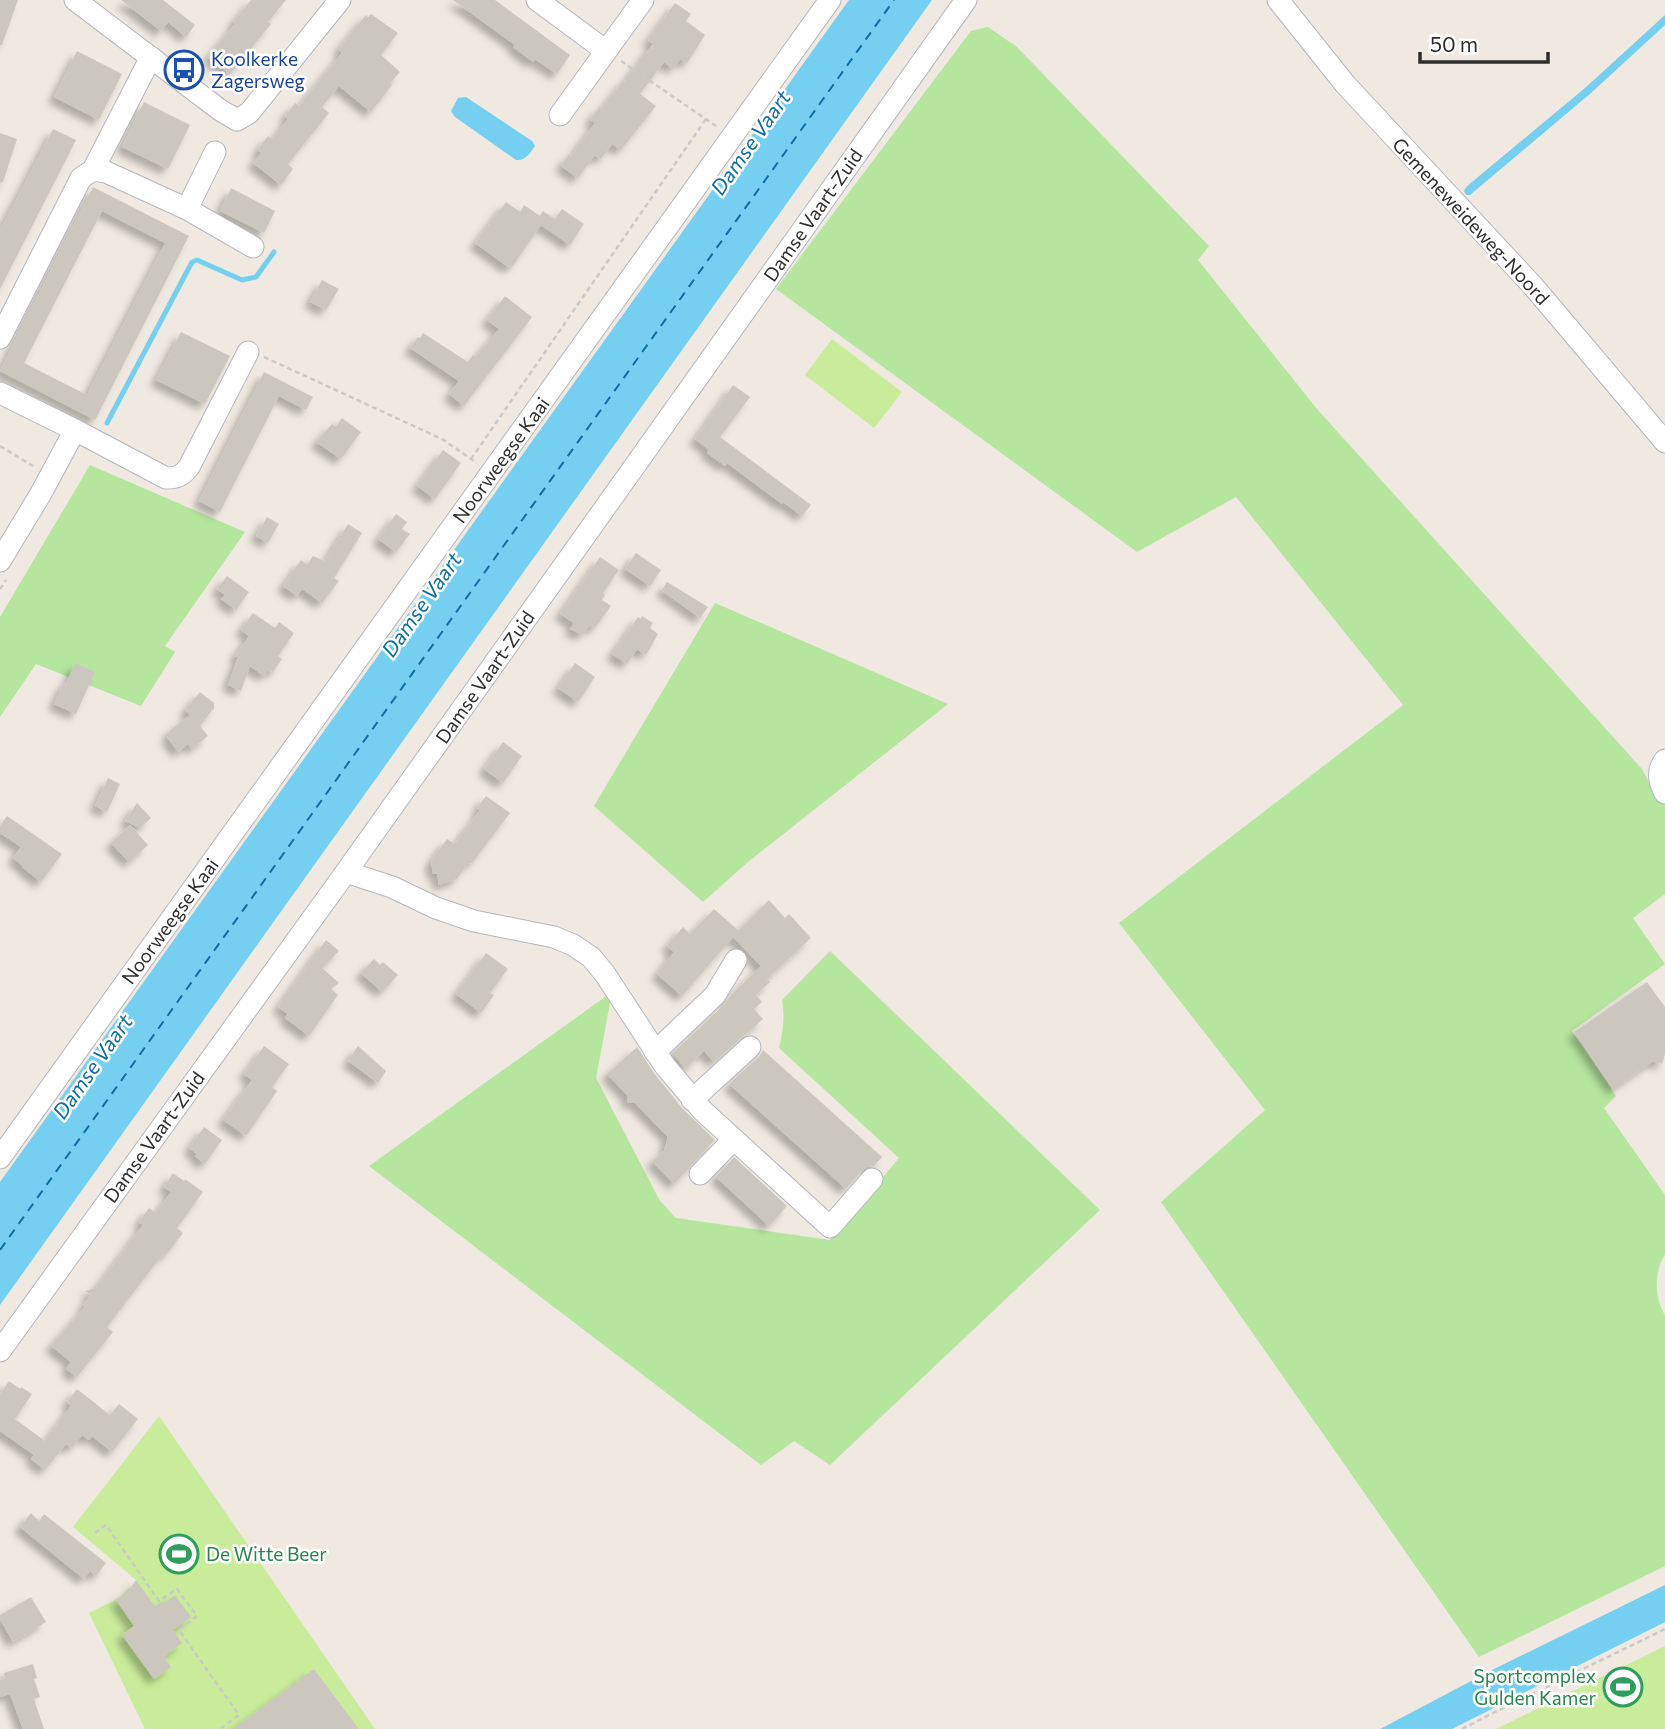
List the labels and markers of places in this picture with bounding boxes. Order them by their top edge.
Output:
place label: Koolkerke Zagersweg [211,47,305,92]
bus stop icon: Koolkerke Zagersweg [163,49,205,91]
sports icon: De Witte Beer [158,1533,200,1575]
place label: De Witte Beer [206,1542,327,1565]
place label: Sportcomplex Gulden Kamer [1474,1664,1596,1709]
sports icon: Sportcomplex Gulden Kamer [1602,1666,1644,1708]

